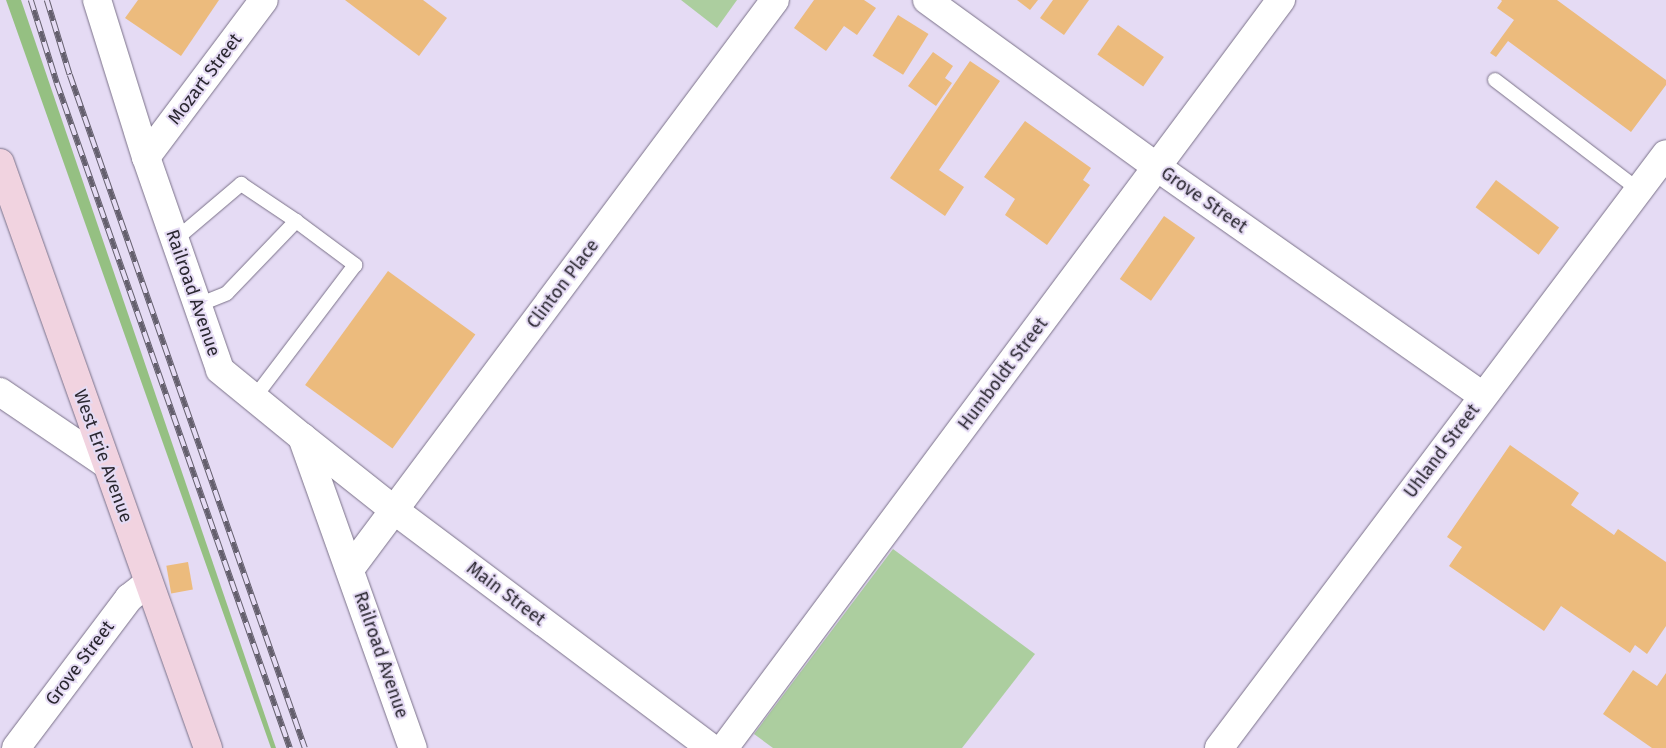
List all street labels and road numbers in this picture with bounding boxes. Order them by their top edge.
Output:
street label: Mozart Street [164,29,246,129]
street label: Grove Street [1157,162,1251,238]
street label: Railroad Avenue [161,227,225,359]
street label: Clinton Place [522,235,604,333]
street label: Humboldt Street [954,313,1052,435]
street label: West Erie Avenue [69,387,137,525]
street label: Uhland Street [1400,400,1484,502]
street label: Main Street [462,557,550,631]
street label: Railroad Avenue [349,589,413,721]
street label: Grove Street [41,616,119,710]

